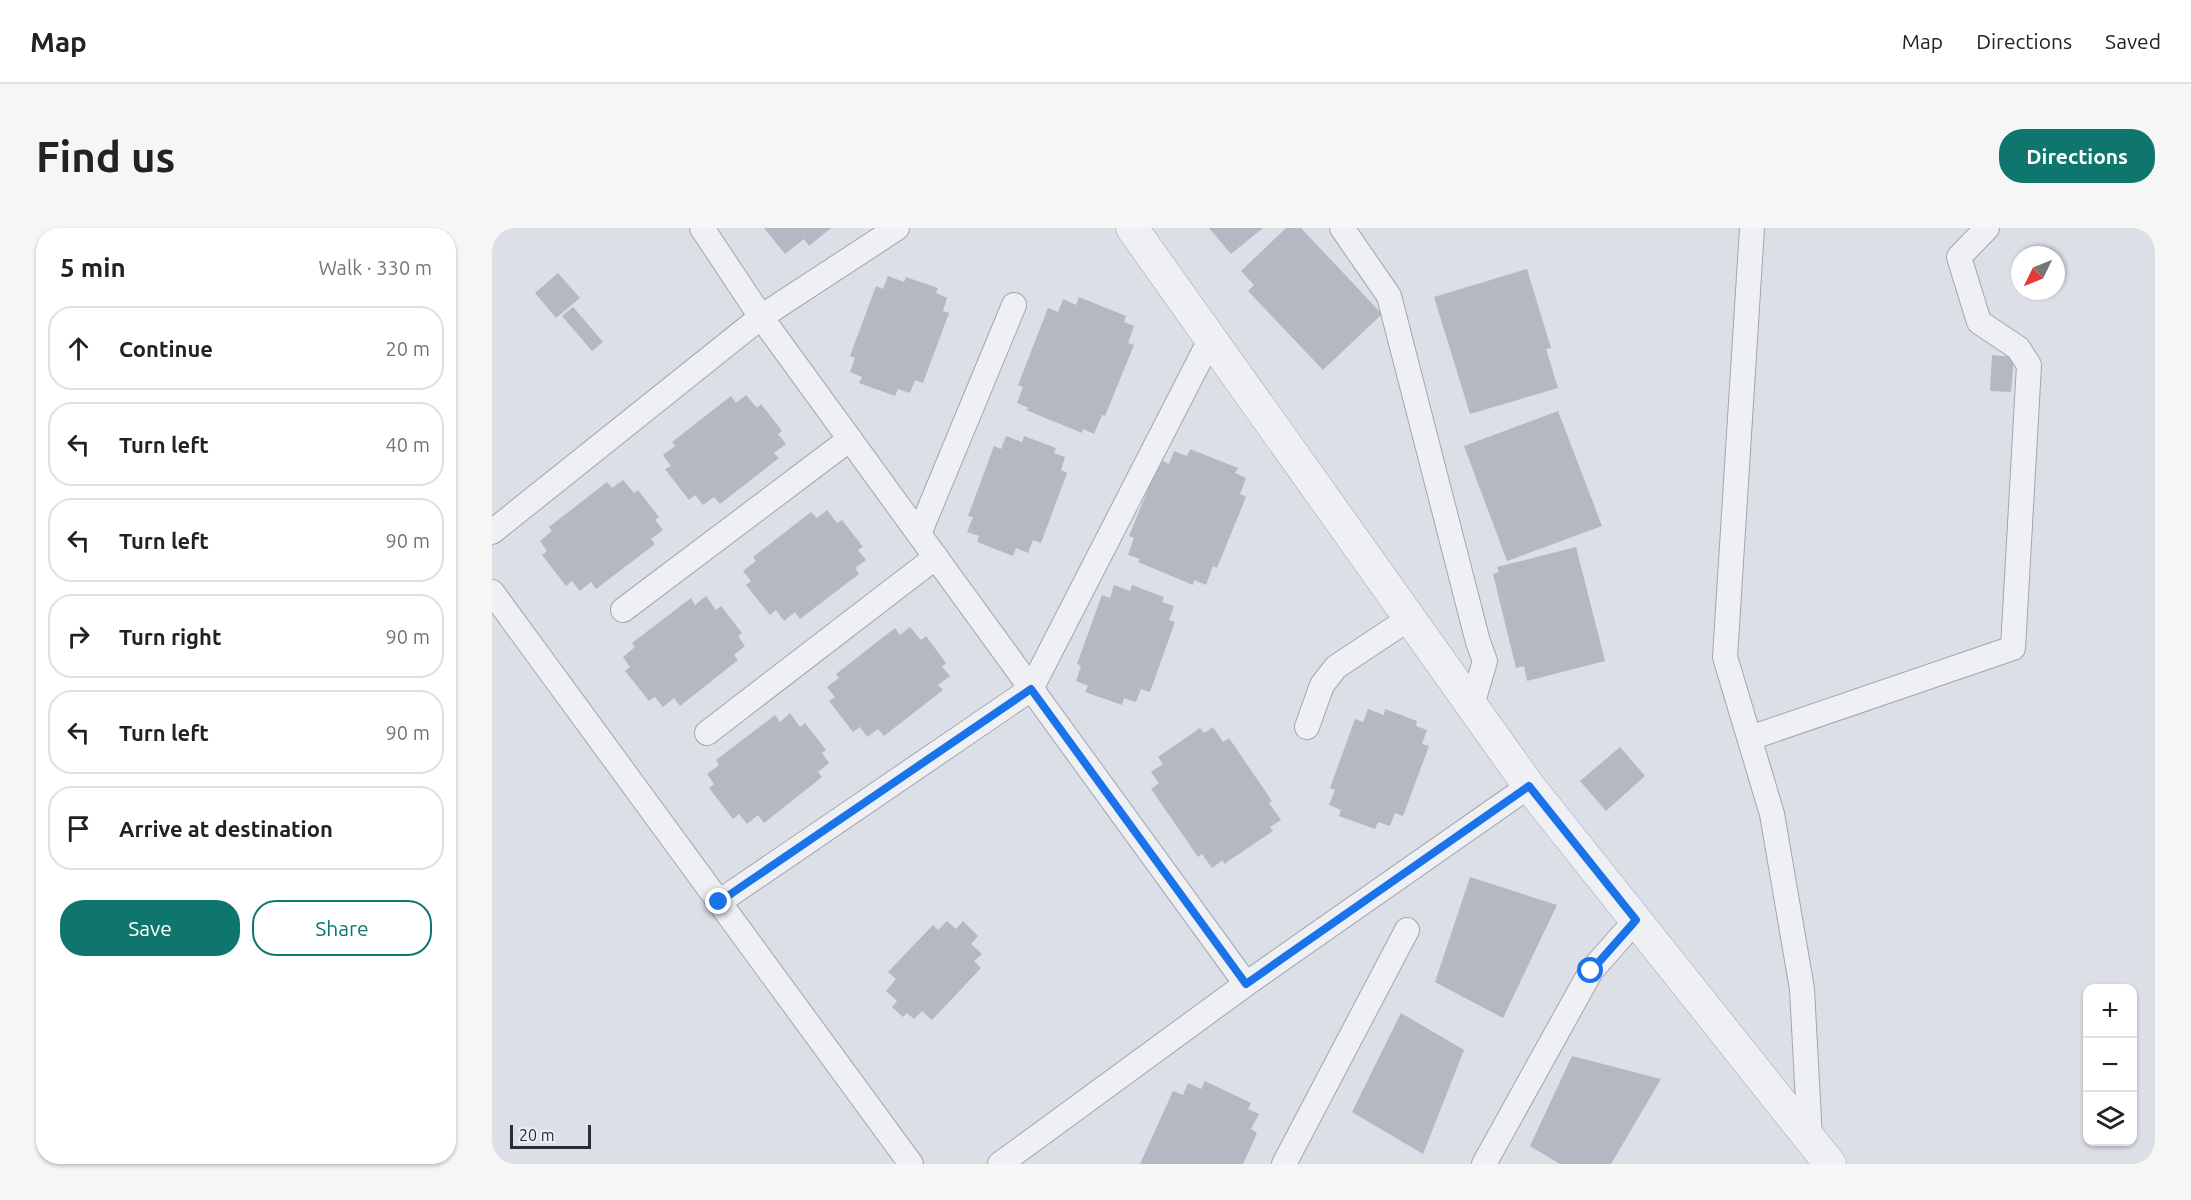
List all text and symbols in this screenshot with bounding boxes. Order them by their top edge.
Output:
text: Map [30,26,87,57]
text: Map [1902,29,1943,53]
text: Directions [1976,29,2072,53]
text: Saved [2105,29,2161,53]
button: Directions [1999,129,2155,183]
text: Find us [36,133,175,180]
north arrow [2011,246,2065,300]
text: 5 min [60,253,126,282]
text: Walk · 330 m [319,256,432,279]
icon: ahead [62,332,95,365]
text: Continue [119,336,213,361]
text: 20 m [386,337,430,360]
icon: left [62,428,95,461]
text: Turn left [119,432,209,457]
text: 40 m [386,433,430,456]
icon: left [62,524,95,557]
text: Turn left [119,528,209,553]
text: 90 m [386,529,430,552]
icon: right [62,620,95,653]
text: Turn right [119,624,221,649]
text: 90 m [386,625,430,648]
icon: left [62,716,95,749]
text: Turn left [119,720,209,745]
text: 90 m [386,721,430,744]
icon: arrive [62,812,95,845]
text: Arrive at destination [119,816,333,841]
route end [705,888,731,914]
button: Save [60,900,240,956]
button: Share [252,900,432,956]
route start [1577,957,1603,983]
map controls [2083,984,2137,1146]
button: + [2083,984,2137,1038]
button: − [2083,1038,2137,1092]
button: layers [2083,1092,2137,1146]
scale bar [510,1122,591,1150]
text: 20 m [519,1126,555,1144]

